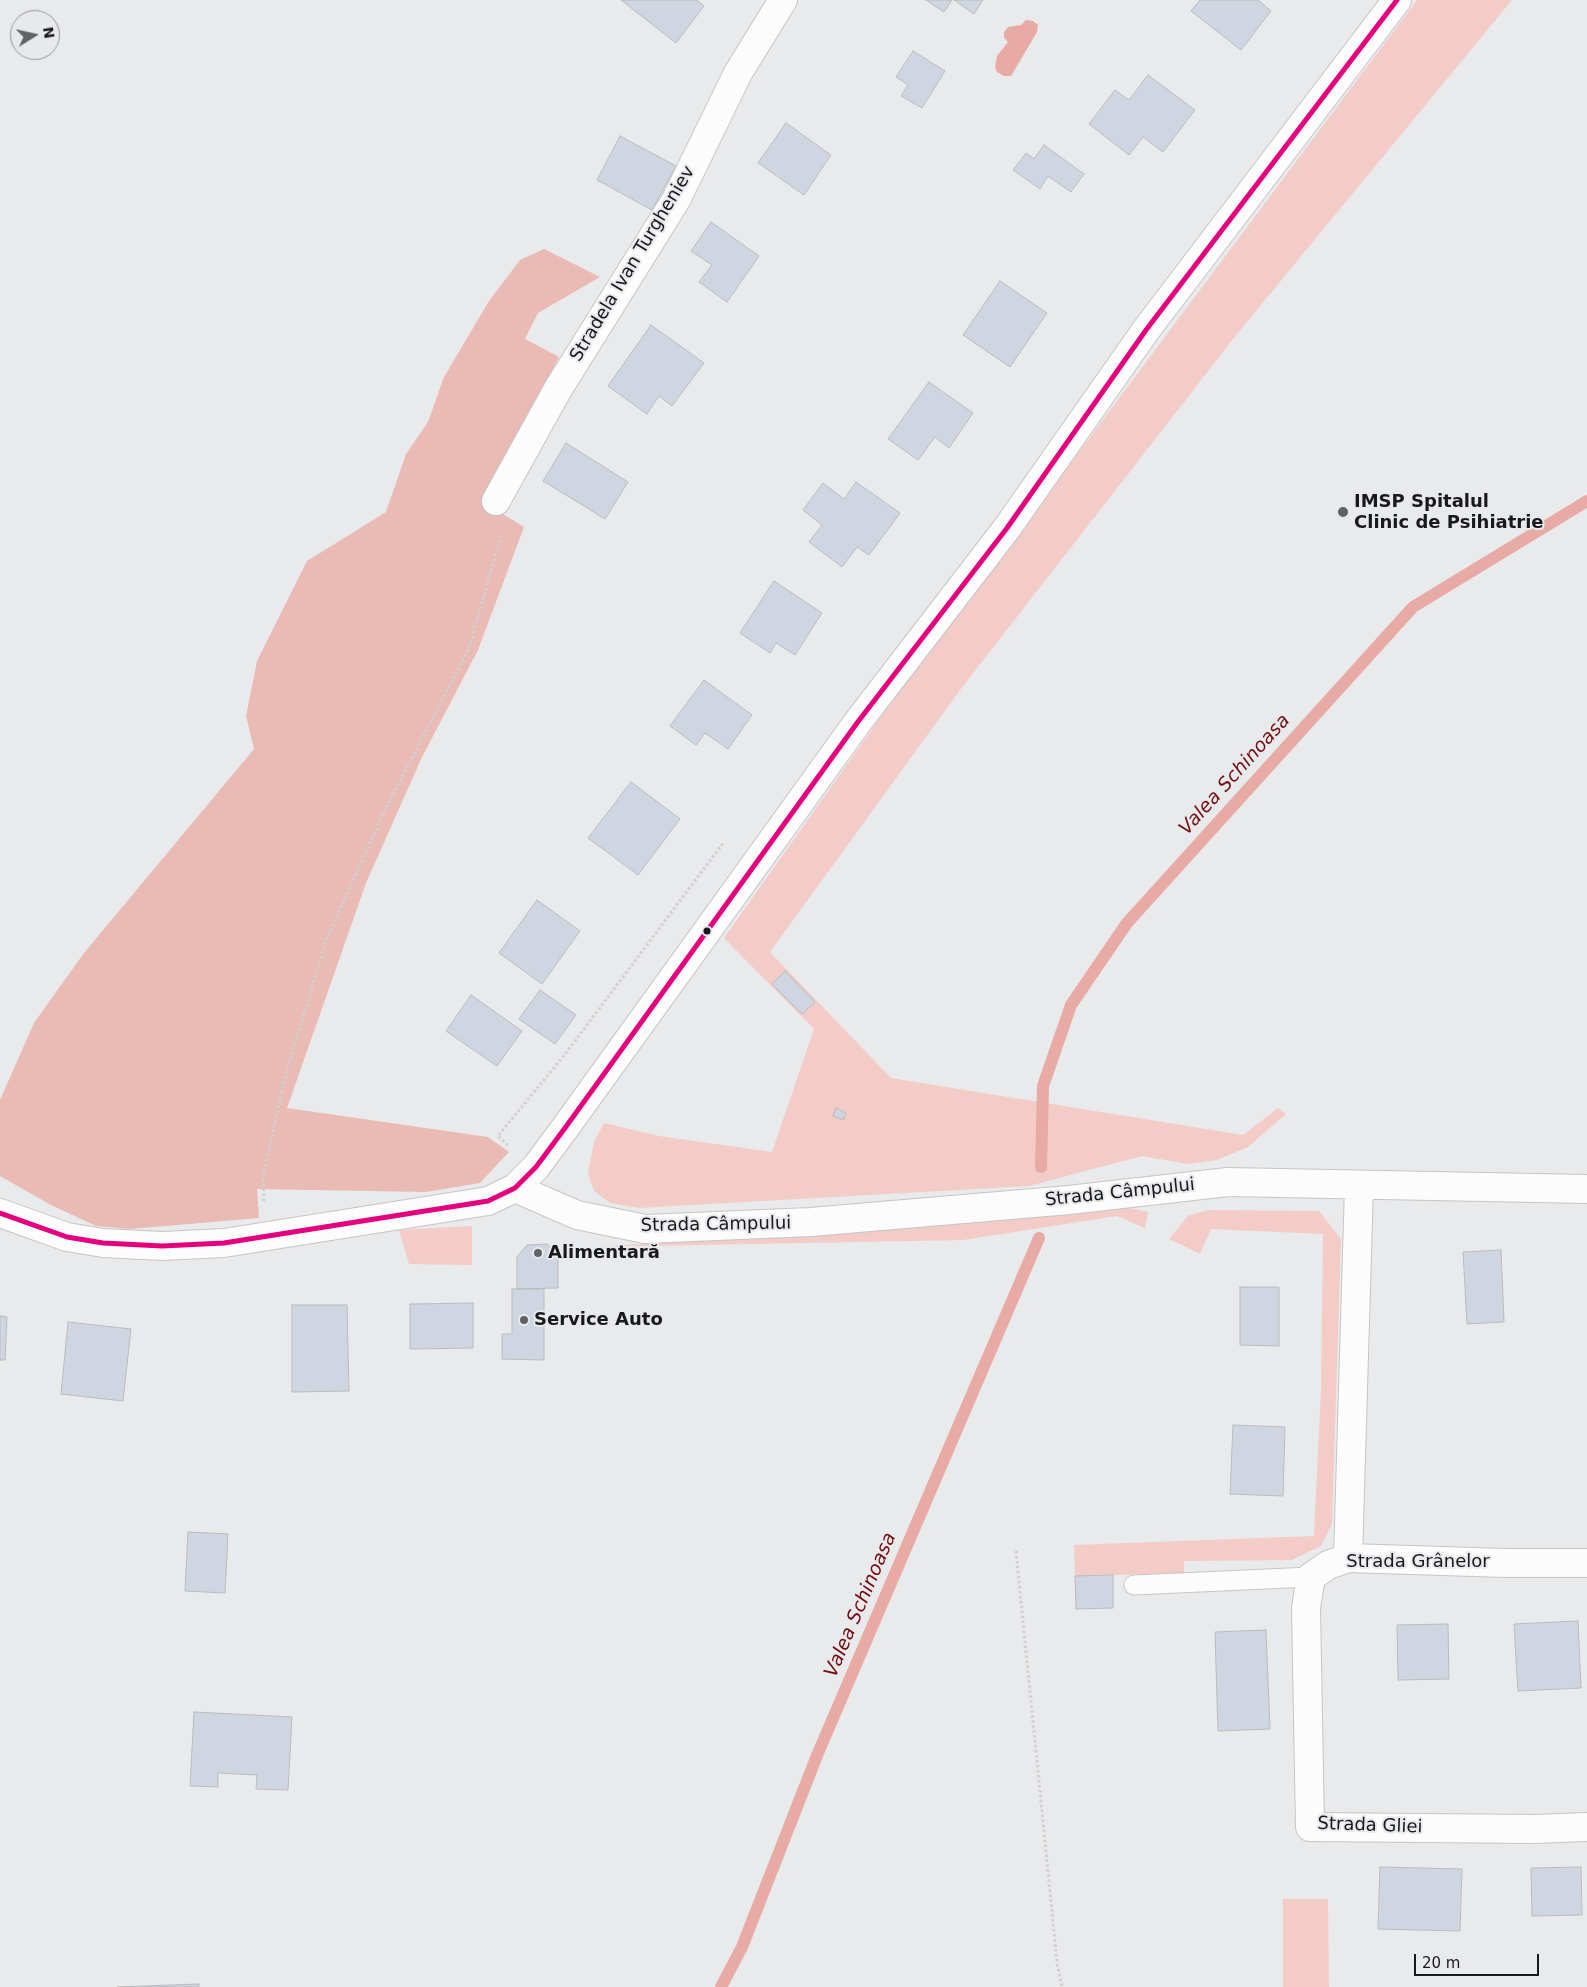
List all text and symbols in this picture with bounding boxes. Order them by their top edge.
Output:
north arrow [10,10,60,60]
text: N [40,25,58,40]
street label: Stradela Ivan Turgheniev [566,162,700,366]
place label: IMSP Spitalul Clinic de Psihiatrie [1354,491,1544,534]
marker: IMSP Spitalul Clinic de Psihiatrie [1336,505,1350,519]
water label: Valea Schinoasa [1175,710,1295,840]
unlabelled marker [702,926,712,936]
street label: Strada Câmpului [1044,1174,1196,1212]
street label: Strada Câmpului [641,1213,791,1237]
place label: Alimentară [548,1242,660,1264]
marker: Alimentară [532,1247,544,1259]
place label: Service Auto [534,1309,663,1331]
marker: Service Auto [518,1314,530,1326]
water label: Valea Schinoasa [820,1529,902,1681]
street label: Strada Grânelor [1346,1551,1490,1573]
street label: Strada Gliei [1317,1813,1423,1839]
scale bar [1417,1944,1542,1976]
text: 20 m [1422,1954,1460,1972]

